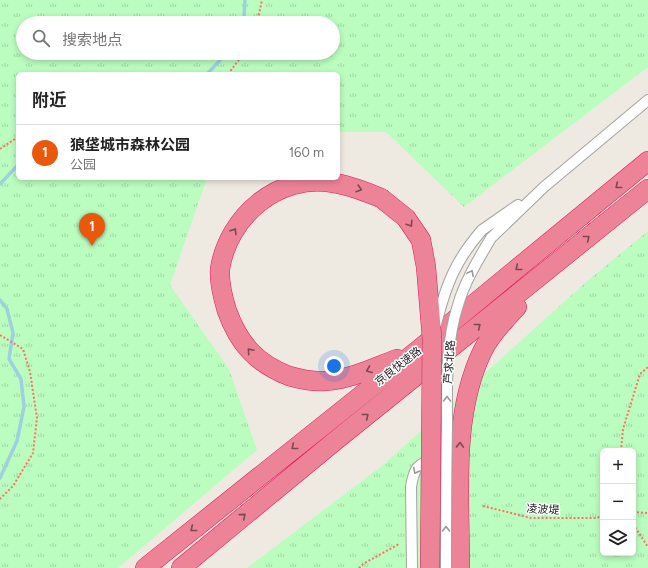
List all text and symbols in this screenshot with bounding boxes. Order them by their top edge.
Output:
search box [16,16,340,60]
icon: search [30,27,52,49]
text: 搜索地点 [62,31,122,49]
text: 附近 [32,90,66,110]
text: 狼垡城市森林公园 [70,136,190,154]
text: 1 [42,145,48,160]
text: 160 m [289,145,324,160]
text: 公园 [70,157,96,172]
one-way arrow [615,181,622,188]
one-way arrow [355,185,362,193]
pin: 1 [79,213,105,246]
one-way arrow [405,220,413,227]
one-way arrow [230,228,237,235]
one-way arrow [583,236,590,243]
one-way arrow [515,264,522,271]
one-way arrow [466,269,473,277]
one-way arrow [473,324,480,331]
street label: 芦求北路 [441,340,458,384]
street label: 京良快速路 [373,344,424,388]
one-way arrow [247,348,254,356]
your location [324,356,344,376]
one-way arrow [366,365,373,373]
one-way arrow [443,396,451,402]
one-way arrow [361,414,368,421]
one-way arrow [456,442,465,448]
one-way arrow [292,443,299,450]
map controls [600,448,636,556]
button: + [600,448,636,484]
one-way arrow [414,467,421,474]
button: − [600,484,636,520]
street label: 凌波堤 [526,502,560,517]
one-way arrow [239,514,246,521]
button: layers [600,520,636,556]
one-way arrow [190,524,198,531]
one-way arrow [442,526,450,532]

